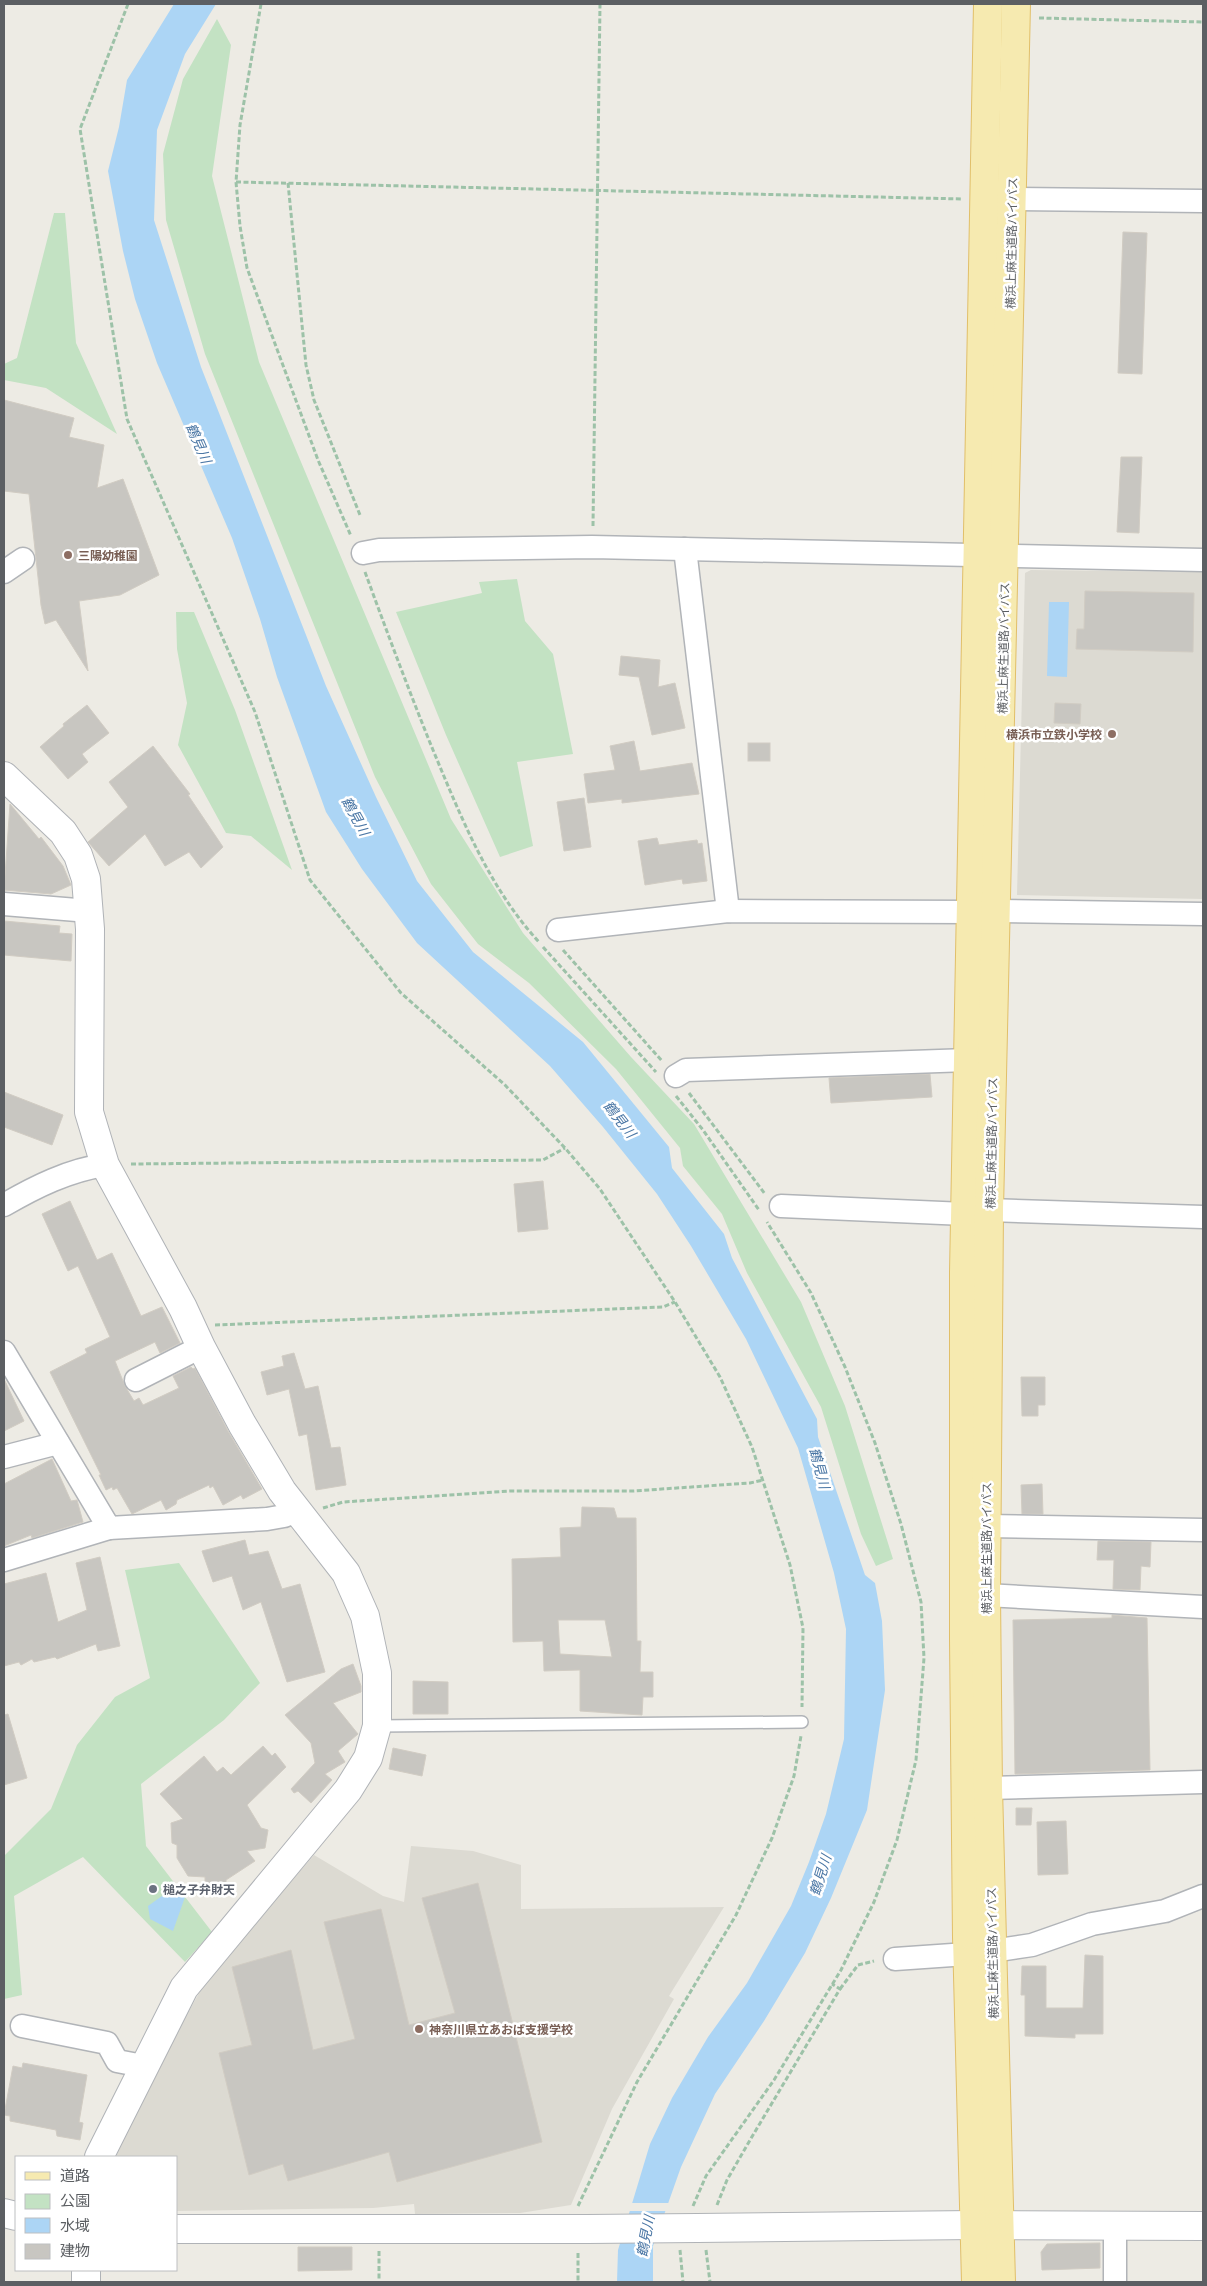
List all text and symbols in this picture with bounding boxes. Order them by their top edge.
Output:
street label: 横浜上麻生道路バイパス [1003,177,1019,309]
water label: 鶴見川 [183,420,216,467]
place label: 三陽幼稚園 [78,548,138,562]
marker: 三陽幼稚園 [62,549,74,561]
street label: 横浜上麻生道路バイパス [995,582,1011,714]
place label: 横浜市立鉄小学校 [1006,727,1102,741]
marker: 横浜市立鉄小学校 [1106,728,1118,740]
water label: 鶴見川 [338,794,375,840]
street label: 横浜上麻生道路バイパス [983,1077,999,1209]
water label: 鶴見川 [600,1097,641,1142]
water label: 鶴見川 [806,1446,834,1492]
street label: 横浜上麻生道路バイパス [979,1482,993,1614]
water label: 鶴見川 [806,1851,835,1898]
place label: 槌之子弁財天 [163,1882,235,1896]
marker: 槌之子弁財天 [147,1883,159,1895]
street label: 横浜上麻生道路バイパス [984,1887,1000,2019]
place label: 神奈川県立あおば支援学校 [429,2022,573,2036]
marker: 神奈川県立あおば支援学校 [413,2023,425,2035]
legend [15,2156,178,2271]
text: 道路 [60,2166,90,2184]
text: 公園 [60,2191,90,2209]
water label: 鶴見川 [633,2212,658,2258]
text: 水域 [60,2216,90,2234]
text: 建物 [60,2241,90,2259]

